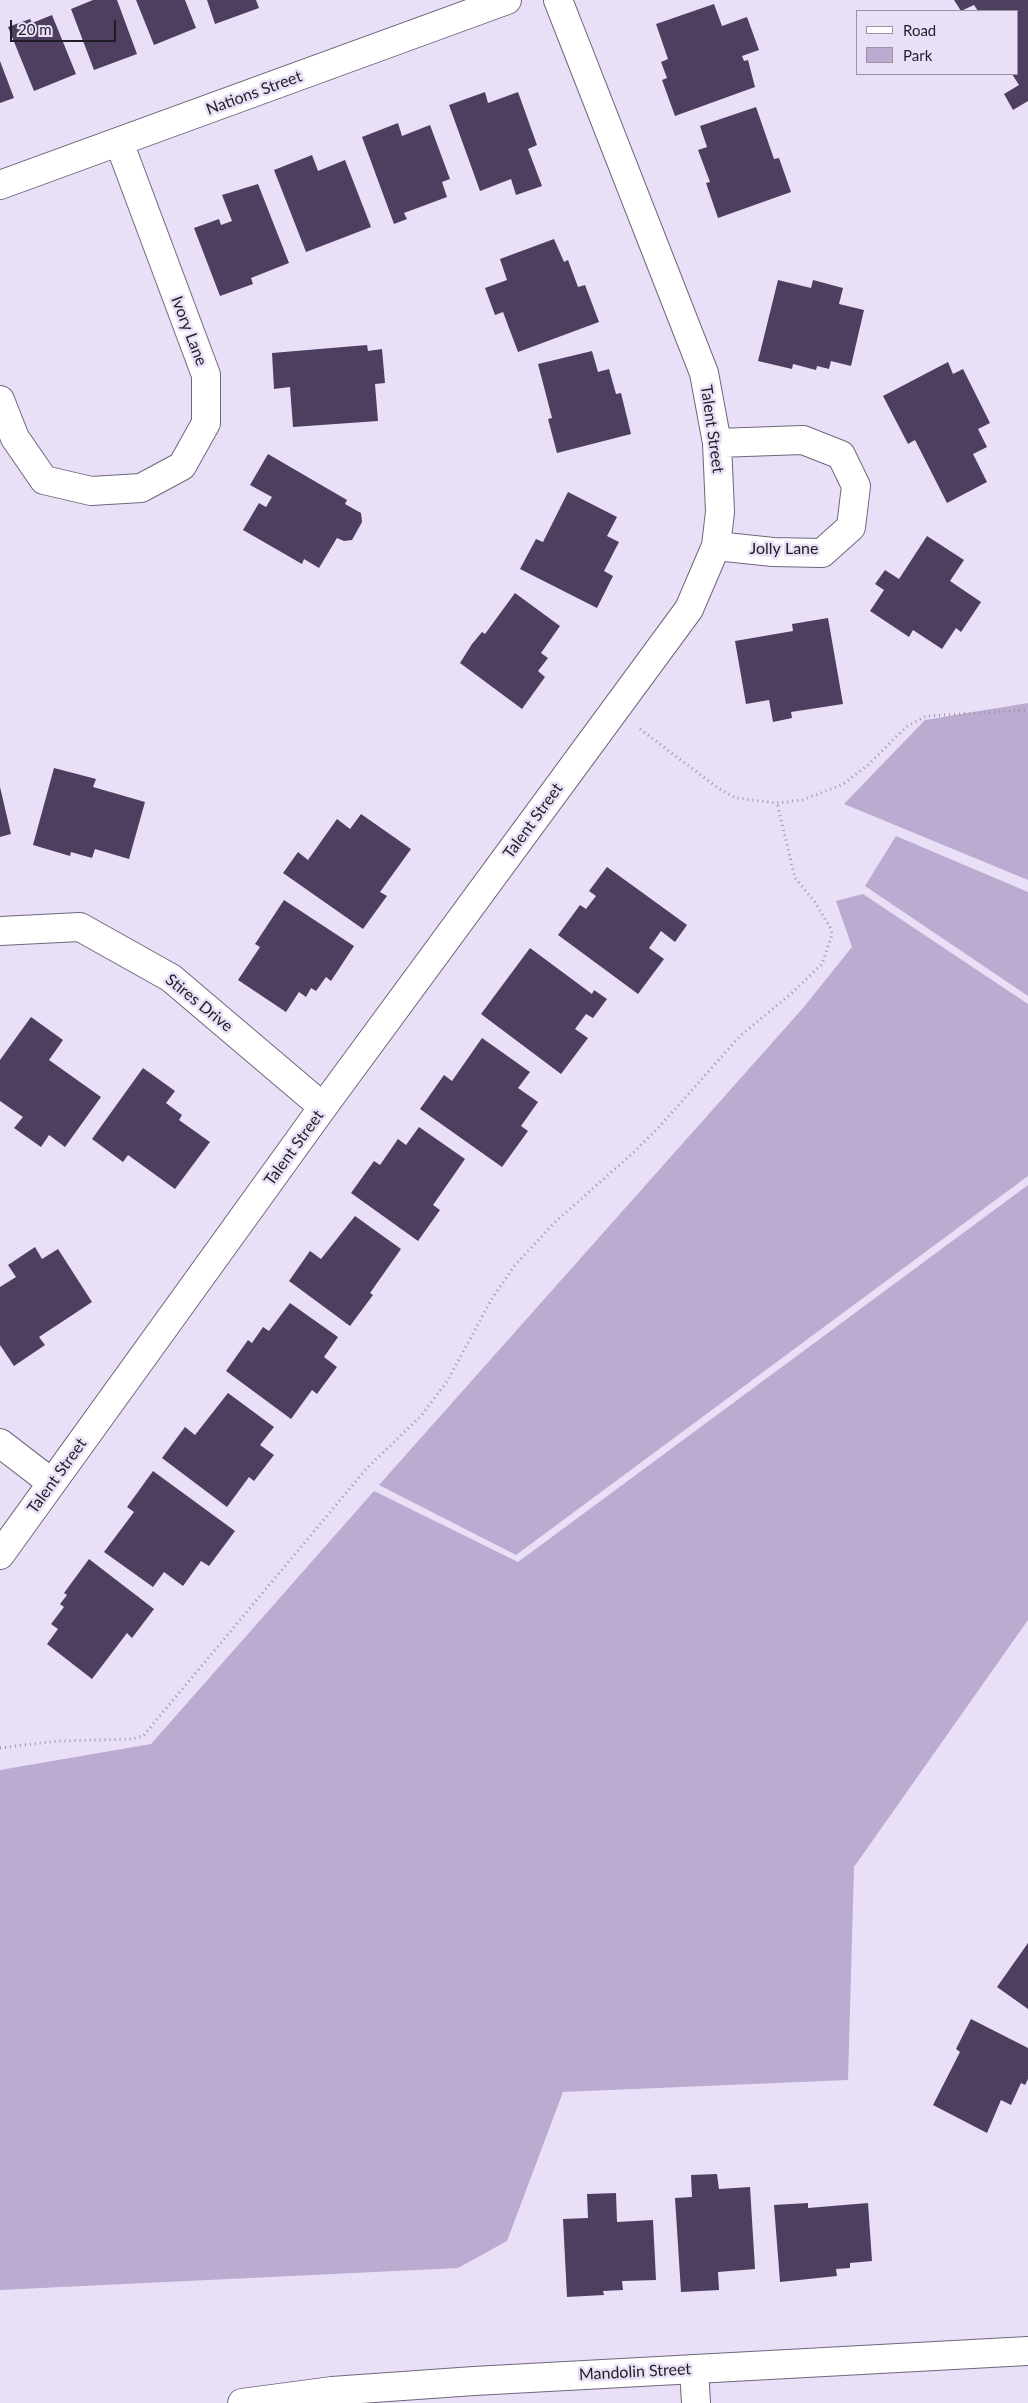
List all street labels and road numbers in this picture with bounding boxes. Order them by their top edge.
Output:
street label: Nations Street [203,67,305,119]
street label: Ivory Lane [167,293,211,369]
street label: Talent Street [696,384,728,474]
street label: Jolly Lane [750,539,818,559]
street label: Talent Street [499,780,567,862]
street label: Stires Drive [161,970,237,1036]
street label: Talent Street [260,1107,328,1189]
street label: Talent Street [23,1435,91,1517]
street label: Mandolin Street [578,2359,692,2385]

